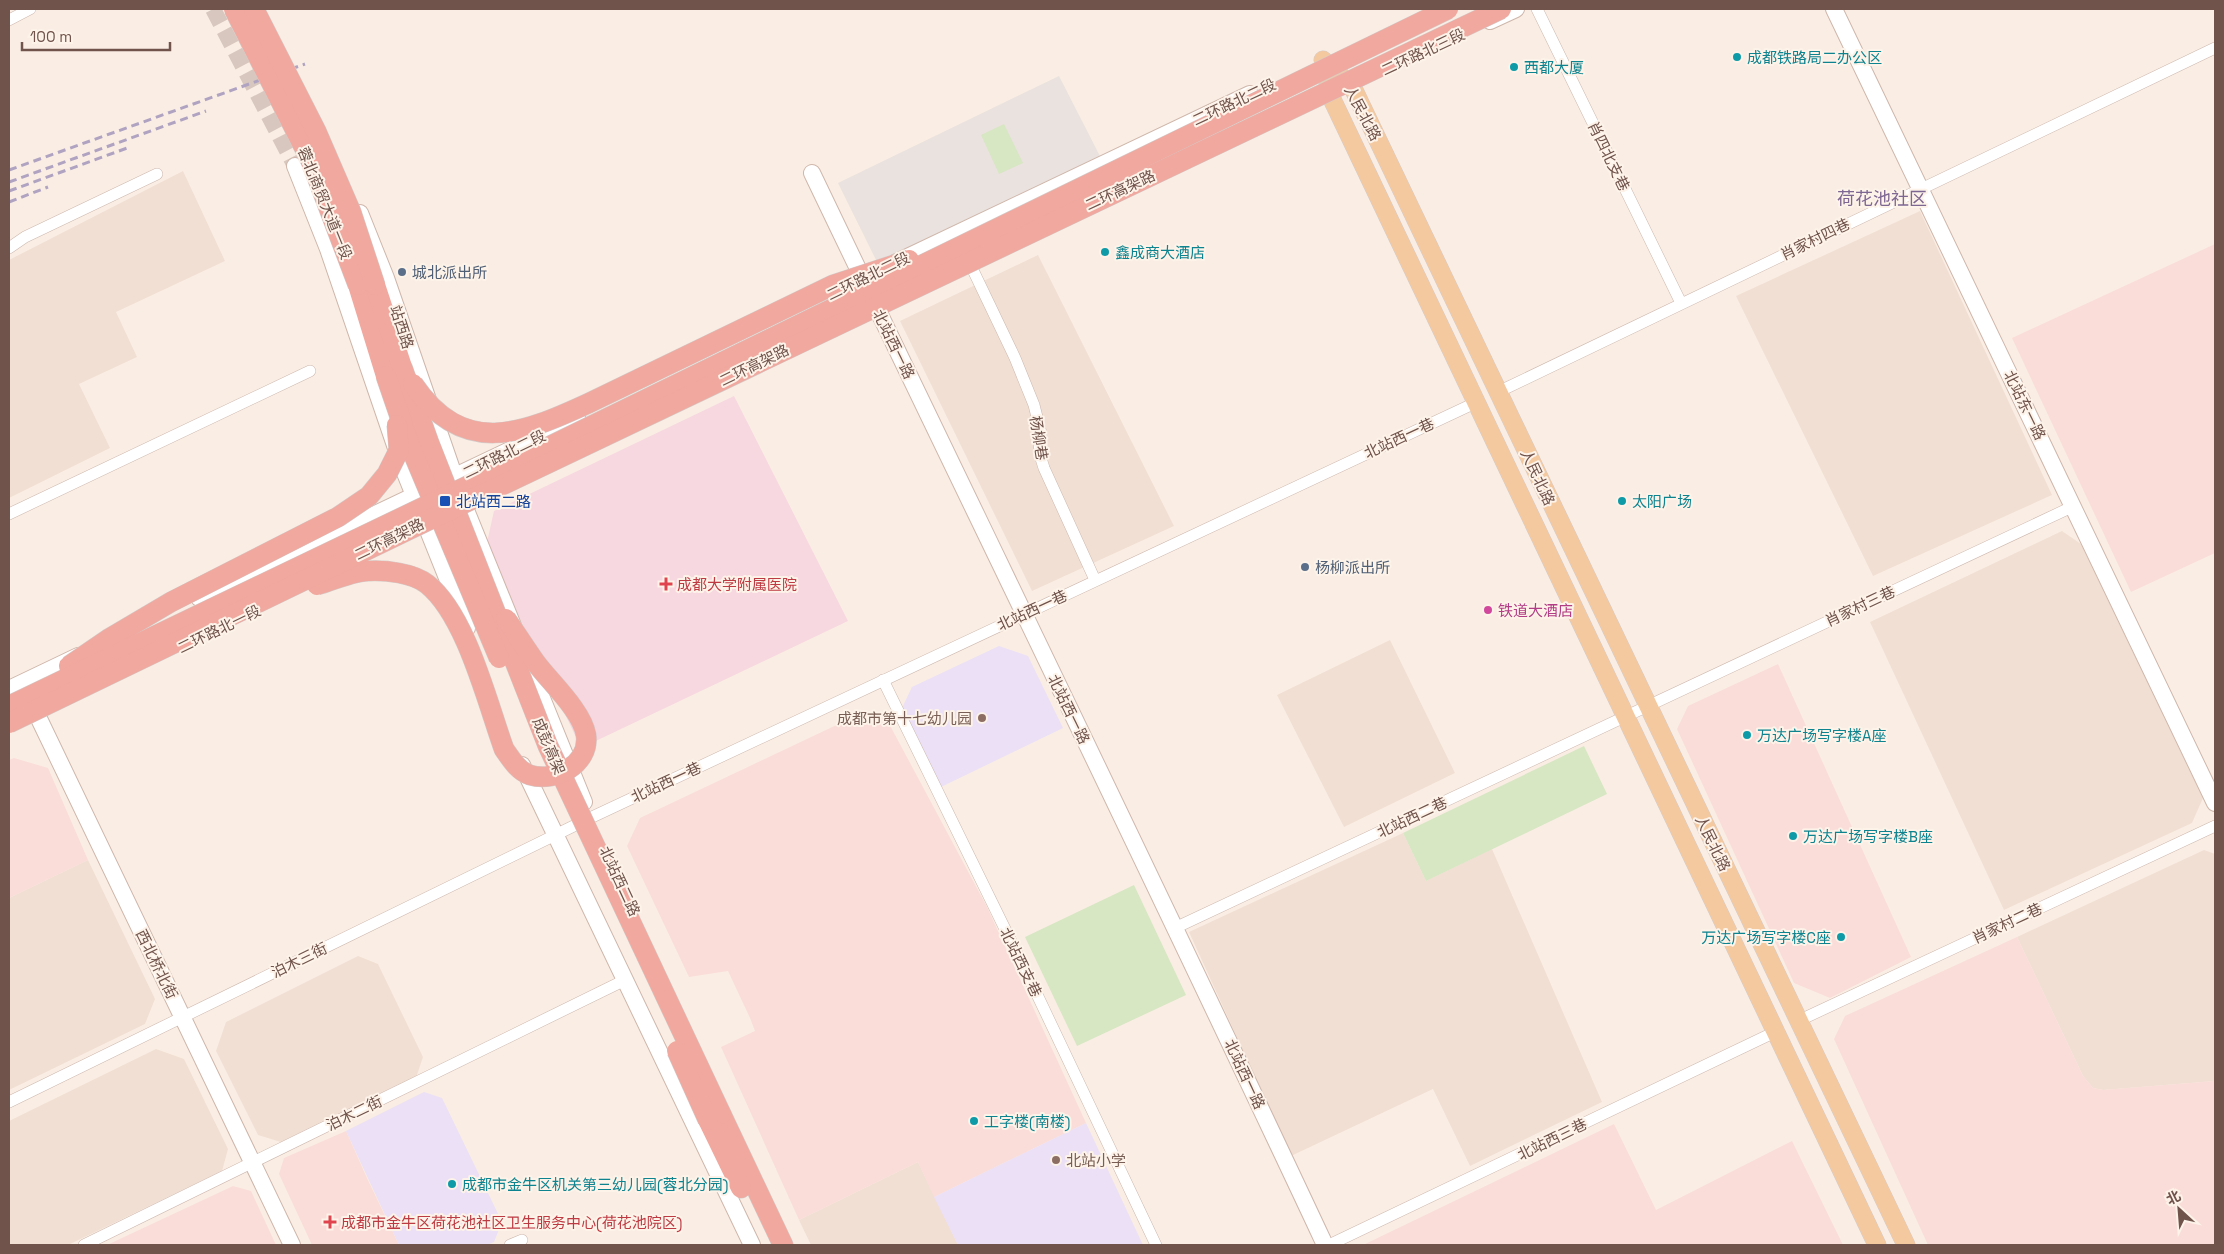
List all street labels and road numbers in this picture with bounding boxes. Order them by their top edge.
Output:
street label: 二环路北三段 [1378,24,1468,80]
street label: 二环路北二段 [1189,74,1279,130]
street label: 人民北路 [1341,82,1385,144]
street label: 肖四北支巷 [1584,118,1634,194]
street label: 蓉北商贸大道一段 [294,144,356,262]
street label: 二环高架路 [1082,166,1158,214]
street label: 肖家村四巷 [1777,214,1853,264]
street label: 二环路北二段 [823,248,913,304]
street label: 站西路 [386,303,418,351]
street label: 北站西一路 [869,306,919,382]
street label: 二环高架路 [716,340,792,390]
street label: 北站东一路 [2000,367,2050,443]
street label: 杨柳巷 [1026,414,1052,462]
street label: 北站西一巷 [1361,414,1437,462]
street label: 二环路北二段 [459,426,549,482]
street label: 人民北路 [1517,446,1559,508]
street label: 二环高架路 [351,514,427,564]
street label: 肖家村三巷 [1822,582,1898,630]
street label: 北站西一巷 [994,586,1070,634]
street label: 二环路北一段 [174,601,264,657]
street label: 北站西一路 [1044,671,1094,747]
street label: 成彭高架 [529,715,569,777]
street label: 北站西一巷 [628,758,704,806]
street label: 北站西二巷 [1374,793,1450,841]
street label: 人民北路 [1691,812,1735,874]
street label: 北站西二路 [596,843,644,919]
street label: 肖家村二巷 [1969,899,2045,947]
street label: 北站西支巷 [996,924,1046,1000]
street label: 西北桥北街 [132,926,182,1002]
street label: 泊木三街 [268,938,330,982]
street label: 北站西一路 [1221,1036,1269,1112]
street label: 泊木二街 [323,1091,385,1135]
street label: 北站西三巷 [1514,1114,1590,1164]

